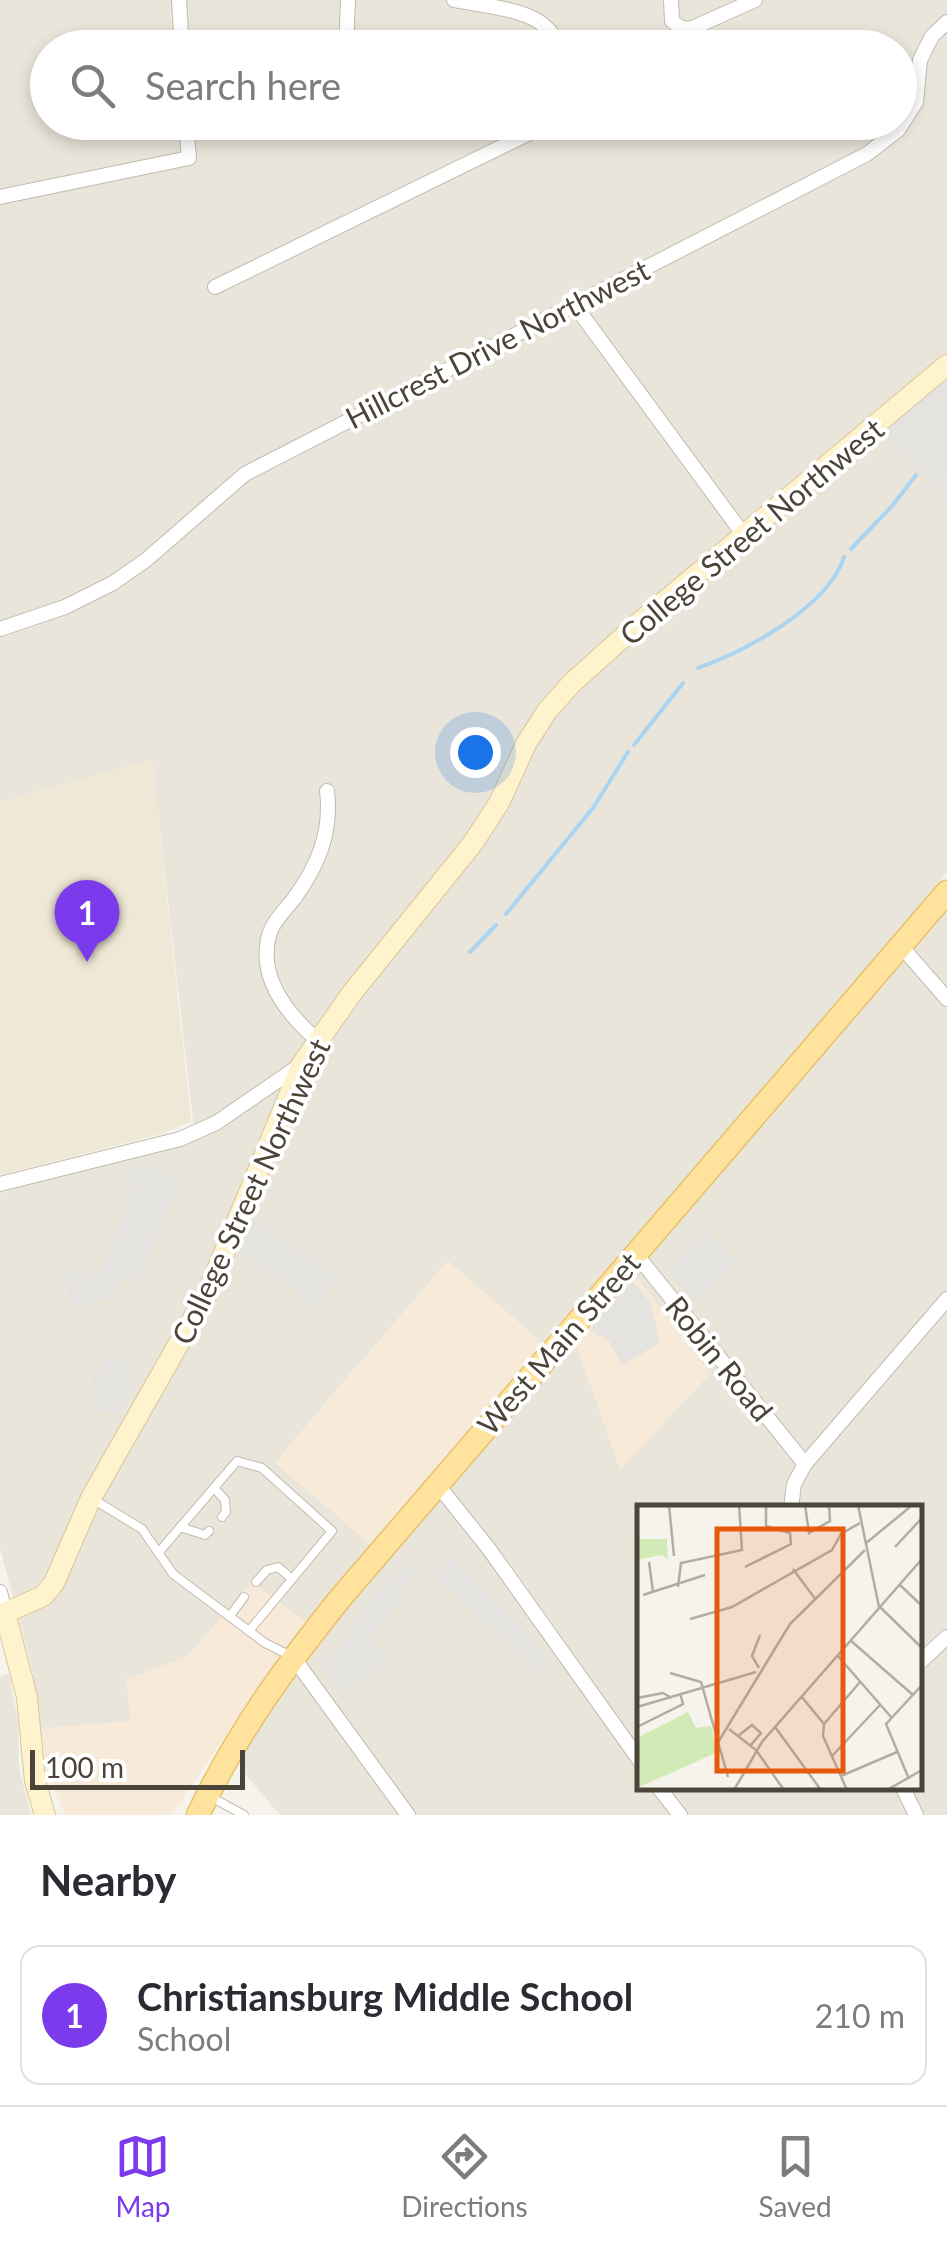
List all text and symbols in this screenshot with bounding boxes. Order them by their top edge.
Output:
search box [30,30,917,140]
icon: search [65,58,120,113]
text: Search here [145,62,341,108]
street label: Hillcrest Drive Northwest [339,251,655,435]
street label: College Street Northwest [612,410,890,652]
your location [450,727,501,778]
pin: 1 [54,880,120,962]
street label: College Street Northwest [163,1032,337,1350]
street label: West Main Street [469,1244,647,1441]
street label: Robin Road [659,1288,781,1428]
inset map [637,1505,922,1790]
scale bar [30,1745,245,1790]
text: 100 m [45,1750,124,1784]
text: Nearby [40,1855,177,1905]
text: Christiansburg Middle School [137,1973,633,2019]
text: 1 [65,1996,84,2035]
text: 210 m [815,1996,905,2035]
text: School [137,2019,231,2058]
tab: Map [115,2129,171,2223]
tab: Directions [401,2129,528,2223]
tab: Saved [758,2129,832,2223]

